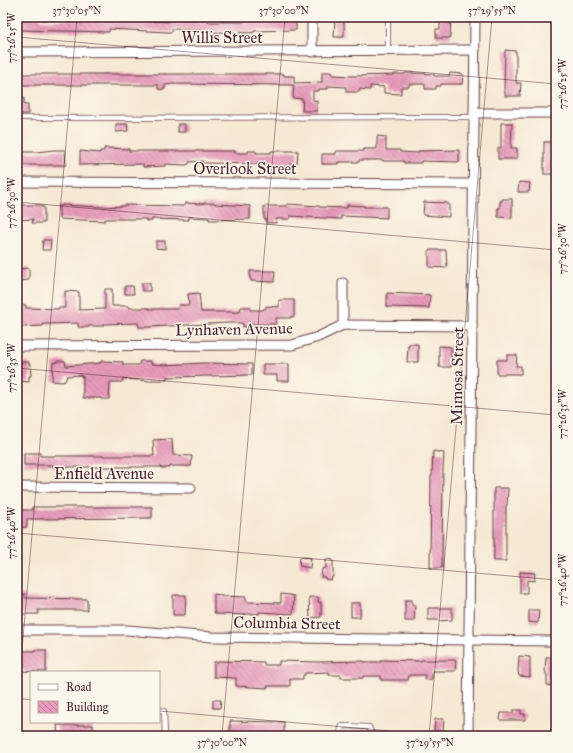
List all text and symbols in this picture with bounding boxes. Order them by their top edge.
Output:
text: 37°30'05"N [53,5,102,17]
text: 37°30'00"N [259,5,310,17]
text: 37°29'55"N [468,5,517,17]
text: 77°26'25"W [6,12,18,63]
street label: Willis Street [181,28,263,47]
text: 77°26'25"W [557,58,569,109]
street label: Overlook Street [193,159,297,178]
text: 77°26'30"W [6,177,18,228]
text: 77°26'30"W [557,223,569,274]
street label: Lynhaven Avenue [175,318,293,340]
street label: Mimosa Street [447,326,467,425]
text: 77°26'35"W [6,343,18,393]
text: 77°26'35"W [557,389,569,439]
street label: Enfield Avenue [54,464,154,483]
text: 77°26'40"W [6,506,18,559]
text: 77°26'40"W [557,553,569,606]
street label: Columbia Street [233,613,341,633]
legend [30,671,160,723]
text: Road [66,680,92,694]
text: Building [66,700,109,715]
text: 37°30'00"N [197,737,248,749]
text: 37°29'55"N [406,737,455,749]

